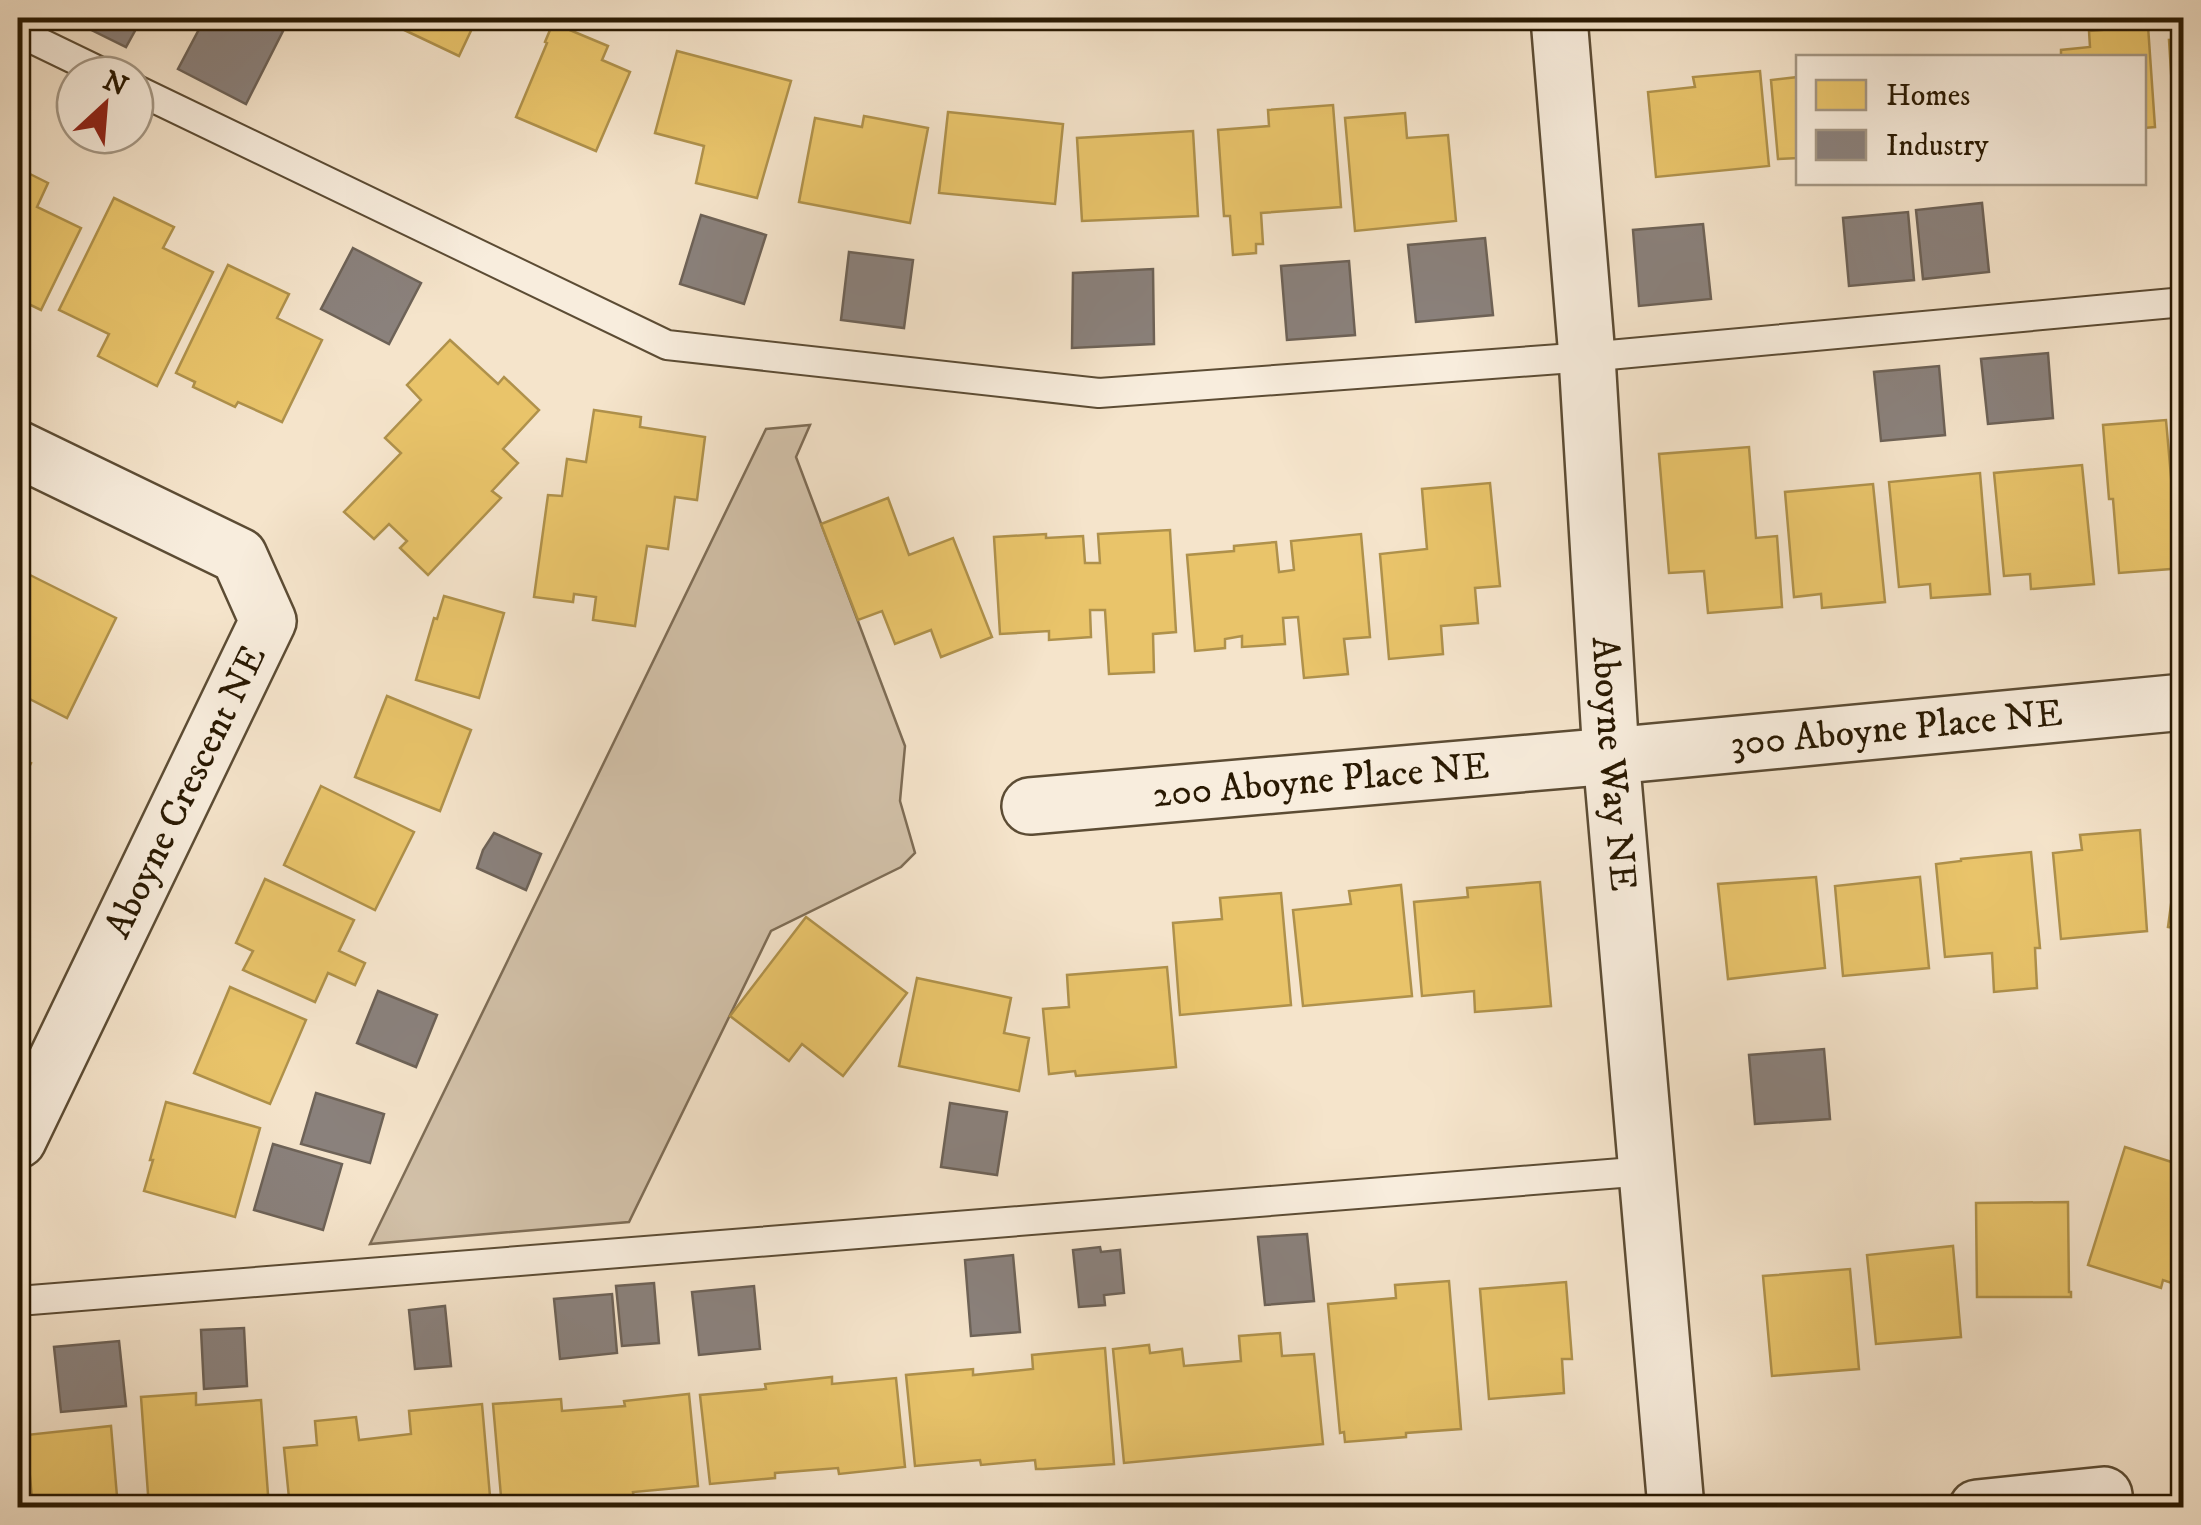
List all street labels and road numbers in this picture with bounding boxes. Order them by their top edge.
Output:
street label: Aboyne Way NE [1580,635,1647,893]
street label: Aboyne Crescent NE [94,638,278,946]
street label: 300 Aboyne Place NE [1728,690,2065,769]
street label: 200 Aboyne Place NE [1151,743,1491,819]

